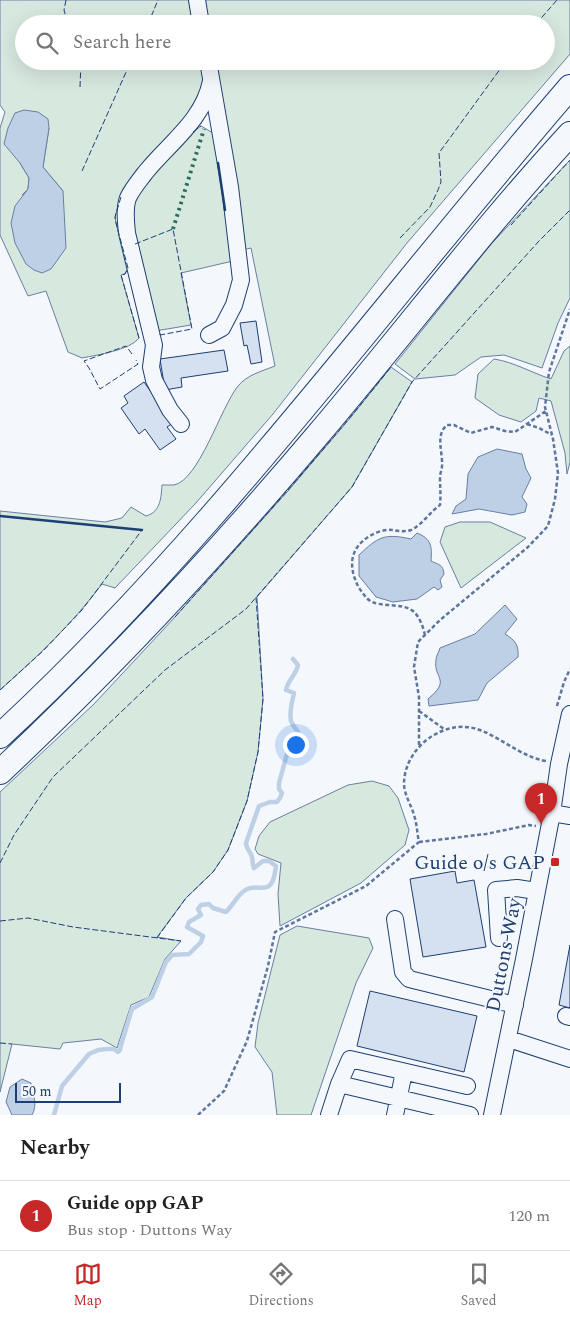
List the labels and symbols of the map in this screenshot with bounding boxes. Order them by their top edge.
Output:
your location [283,732,309,758]
pin: 1 [525,783,557,824]
place label: Guide o/s GAP [414,848,545,878]
marker: Guide o/s GAP [549,856,561,868]
street label: Duttons Way [478,894,530,1015]
scale bar [15,1080,121,1103]

